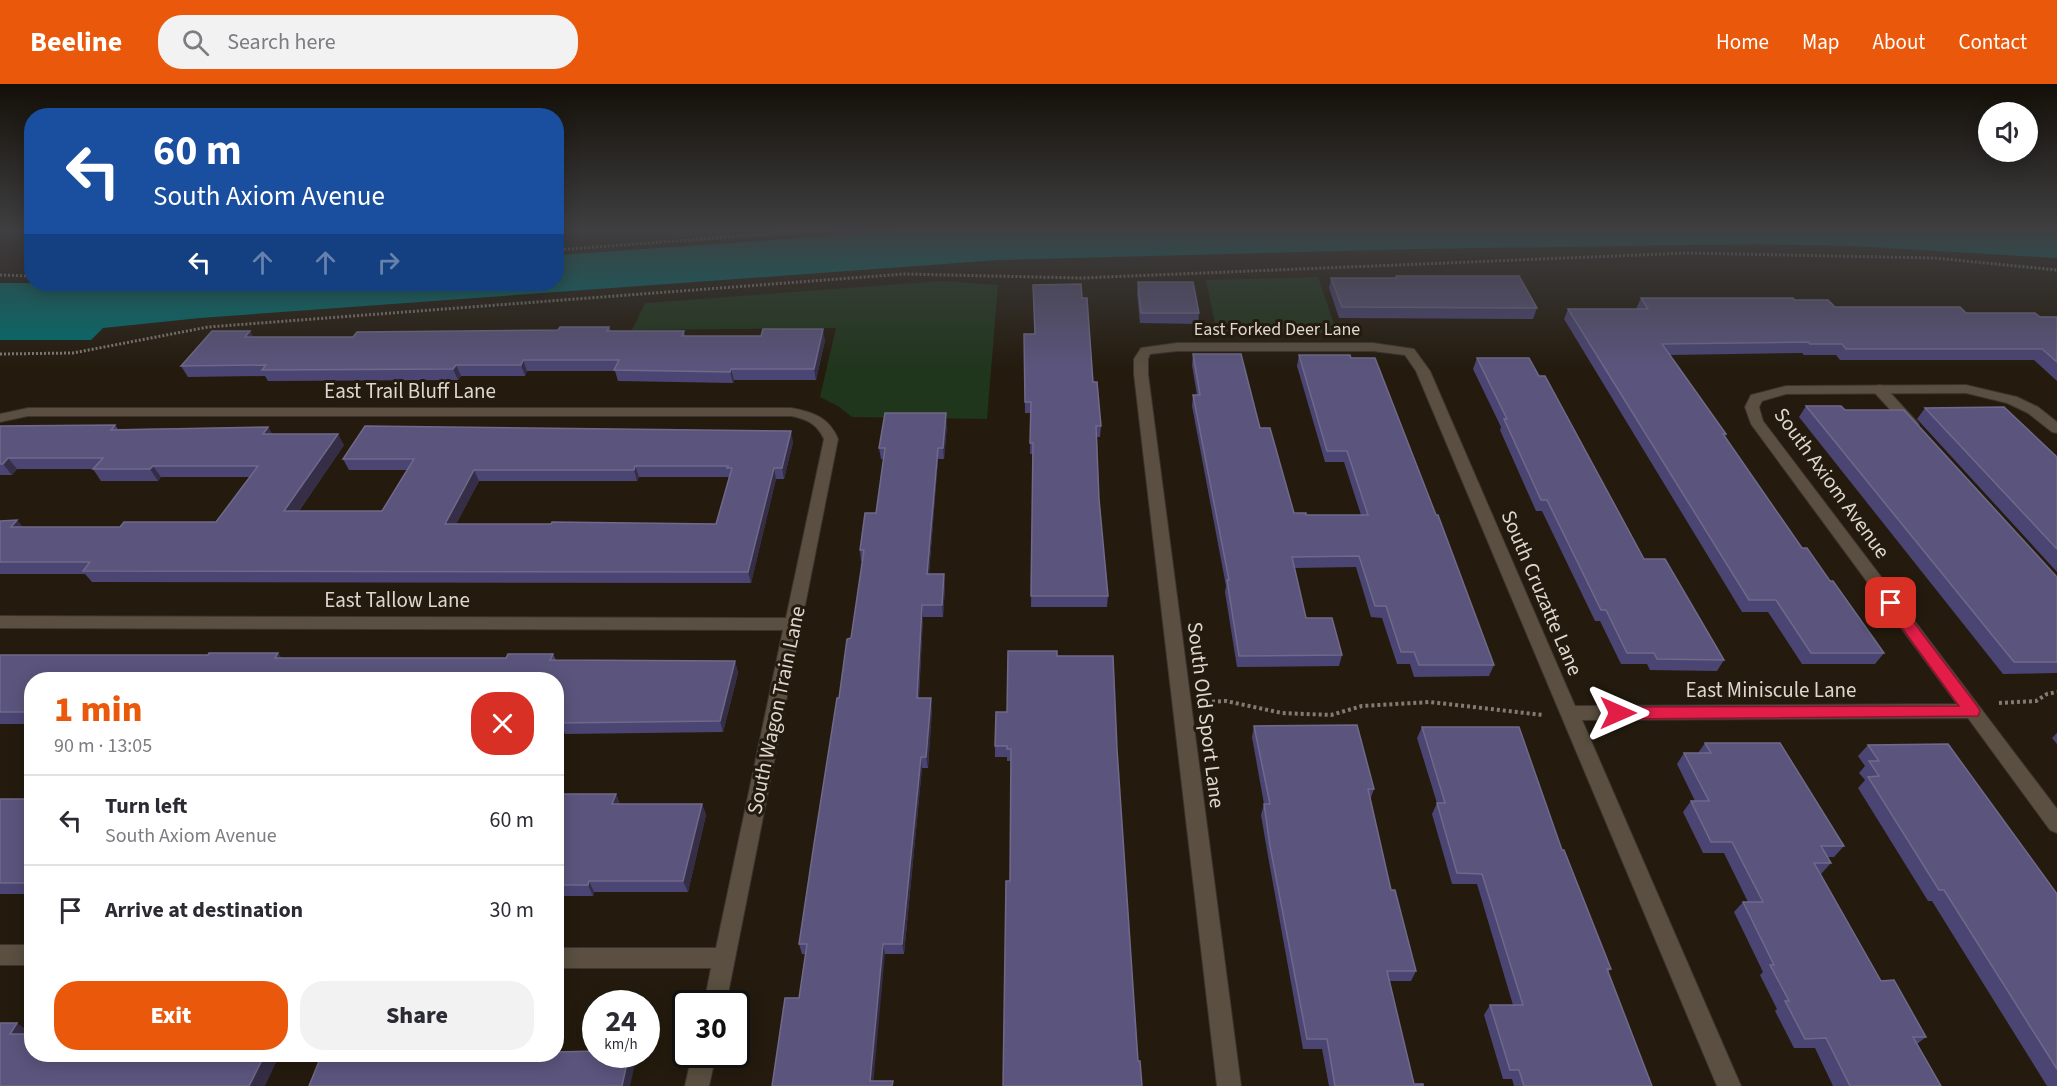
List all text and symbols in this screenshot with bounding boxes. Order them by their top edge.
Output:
search box [158,15,578,69]
text: Beeline [30,22,122,62]
icon: search [179,26,212,59]
text: Search here [227,26,336,58]
text: Home [1716,27,1769,57]
text: Map [1802,27,1840,57]
text: About [1873,27,1925,57]
text: Contact [1958,27,2027,57]
map controls [1978,102,2038,162]
button: sound [1978,102,2038,162]
text: 60 m [153,121,242,181]
icon: left [54,132,132,210]
text: South Axiom Avenue [153,177,385,216]
icon: left [183,246,216,279]
icon: ahead [246,246,279,279]
icon: ahead [309,246,342,279]
icon: right [372,246,405,279]
street label: East Forked Deer Lane [1194,317,1360,342]
street label: East Trail Bluff Lane [324,376,496,406]
street label: South Axiom Avenue [1767,401,1897,565]
street label: South Cruzatte Lane [1494,506,1590,680]
pin [1865,577,1916,628]
street label: East Tallow Lane [324,585,470,615]
icon: arrive [1874,586,1907,619]
street label: South Wagon Train Lane [739,603,813,817]
street label: South Old Sport Lane [1180,620,1232,810]
street label: East Miniscule Lane [1686,675,1856,705]
position arrow [1586,681,1650,745]
text: 1 min [54,684,142,735]
button: close [471,692,534,755]
text: 90 m · 13:05 [54,732,152,760]
text: Turn left [105,790,187,822]
icon: left [54,804,87,837]
text: 60 m [489,804,534,836]
text: South Axiom Avenue [105,822,277,850]
icon: arrive [54,894,87,927]
text: Arrive at destination [105,894,303,926]
text: 30 m [489,894,534,926]
button: Exit [54,981,288,1050]
button: Share [300,981,534,1050]
speed limit sign: 30 [672,990,750,1068]
text: 24 [605,1000,637,1043]
text: km/h [604,1034,638,1055]

